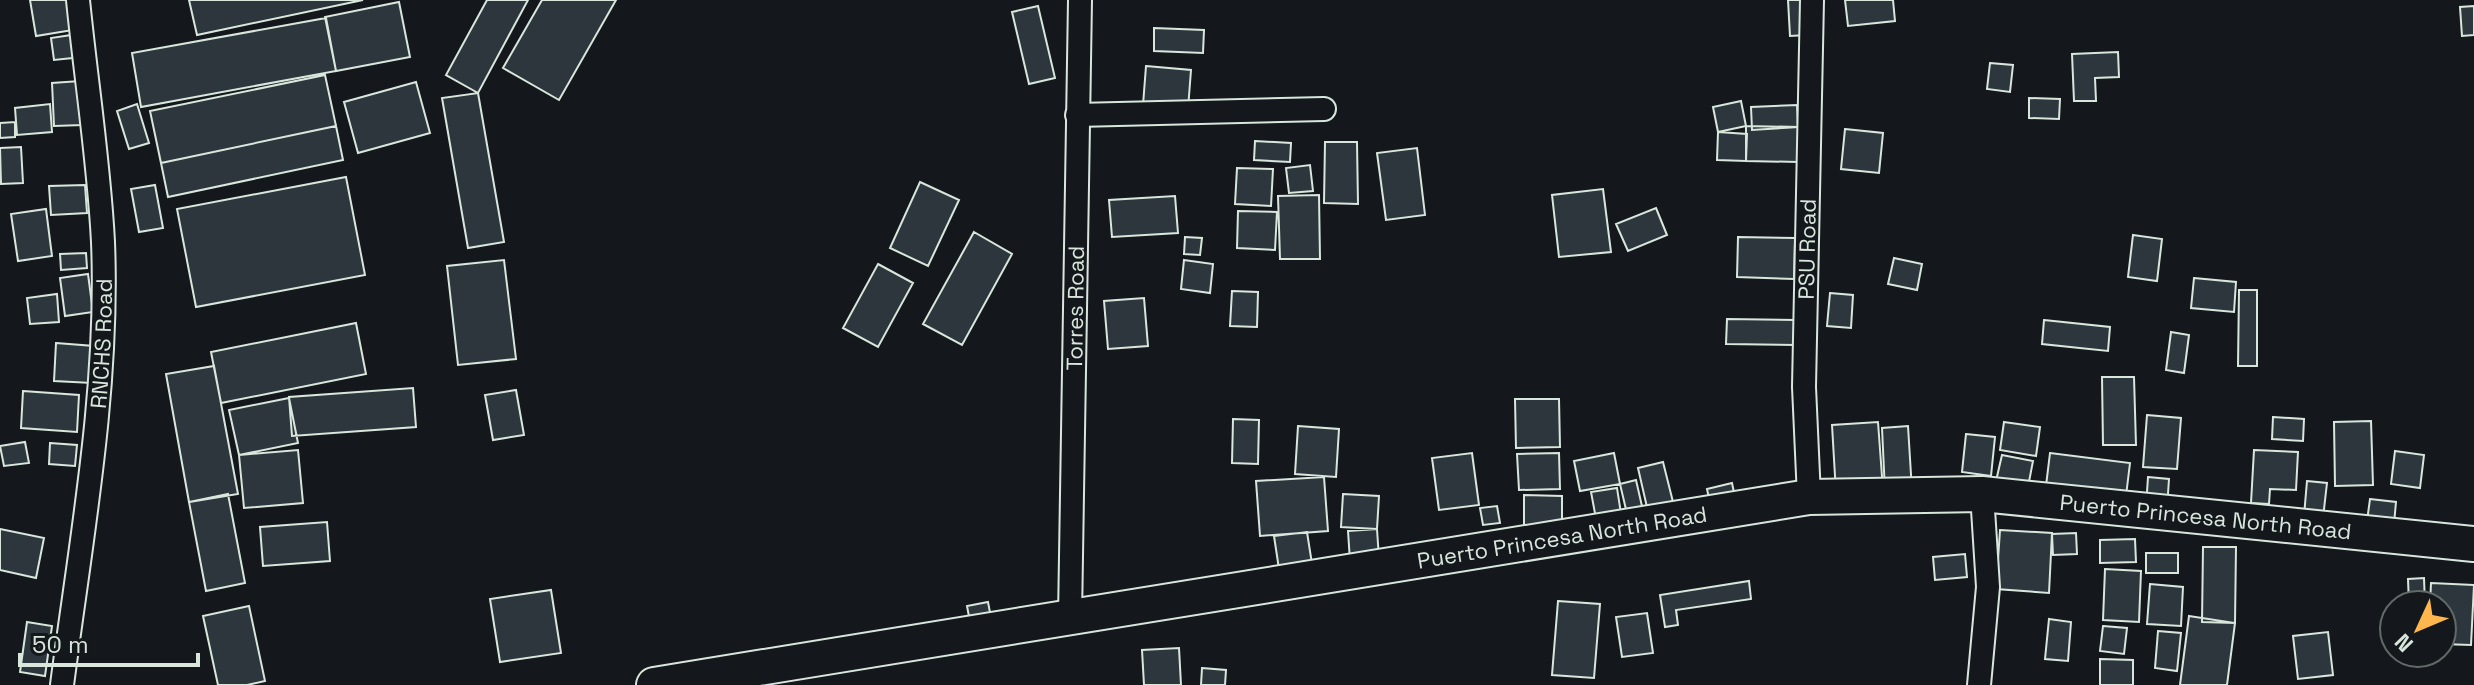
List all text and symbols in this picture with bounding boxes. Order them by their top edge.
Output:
street label: PSU Road [1792,198,1822,300]
street label: Torres Road [1060,245,1090,371]
street label: RNCHS Road [84,278,118,410]
street label: Puerto Princesa North Road [2058,488,2353,545]
street label: Puerto Princesa North Road [1415,500,1709,575]
north arrow [2378,589,2458,669]
scale bar [20,617,198,667]
text: N [2388,628,2419,658]
text: 50 m [32,629,89,660]

